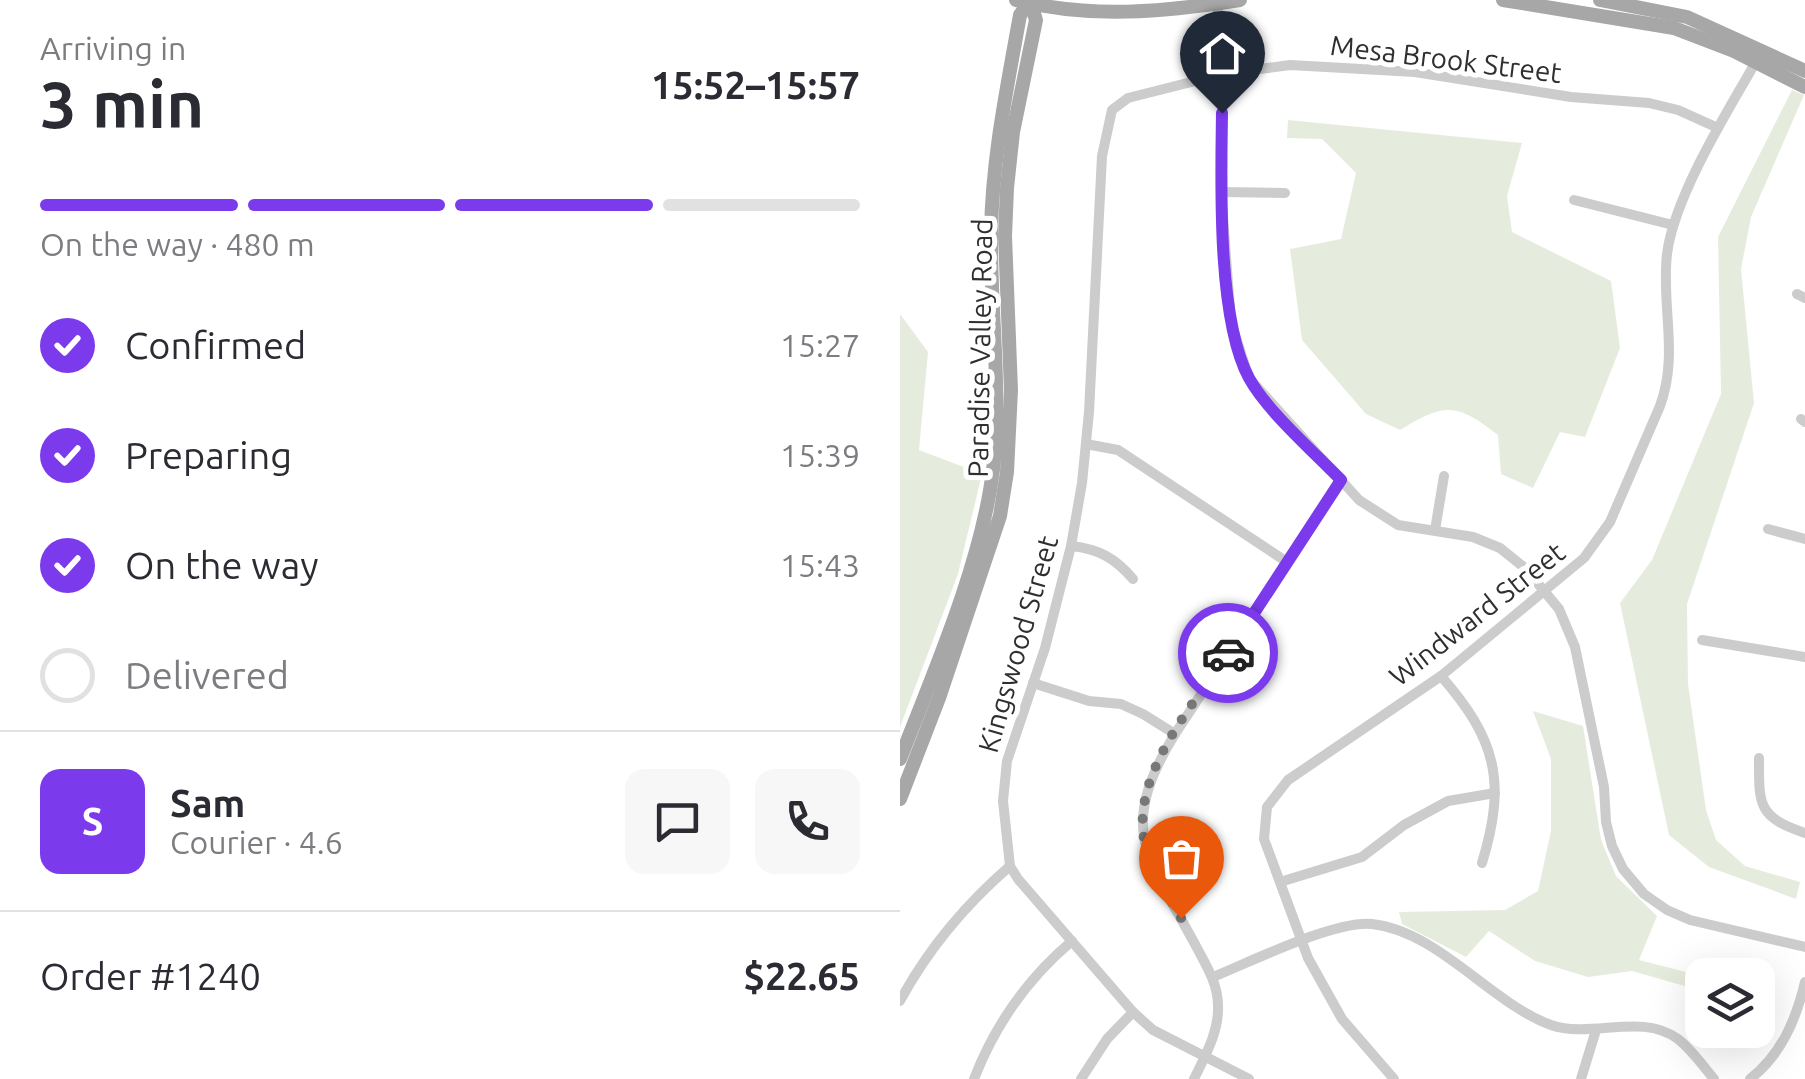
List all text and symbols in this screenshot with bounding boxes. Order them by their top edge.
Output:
pin [1180,11,1265,114]
icon: home [1195,26,1250,81]
street label: Mesa Brook Street [1329,29,1563,88]
text: Arriving in [40,30,186,66]
text: 15:52–15:57 [651,64,860,106]
text: 3 min [40,67,204,140]
street label: Paradise Valley Road [962,218,997,478]
text: On the way · 480 m [40,226,315,262]
icon: check [40,318,95,373]
text: Confirmed [125,324,306,366]
text: 15:27 [780,327,860,363]
icon: check [40,428,95,483]
text: Preparing [125,434,292,476]
text: 15:39 [780,437,860,473]
street label: Kingswood Street [972,532,1063,756]
street label: Windward Street [1383,536,1570,691]
icon: check [40,538,95,593]
text: On the way [125,544,318,586]
text: 15:43 [780,547,860,583]
courier [1178,603,1278,703]
icon: car [1201,626,1256,681]
text: Delivered [125,654,289,696]
button: chat [625,769,730,874]
button: phone [755,769,860,874]
text: Sam [170,782,245,824]
text: S [82,800,103,842]
pin [1139,816,1224,919]
text: Courier · 4.6 [170,824,343,860]
icon: bag [1154,831,1209,886]
text: Order #1240 [40,955,261,997]
text: $22.65 [743,955,860,997]
map controls [1685,958,1775,1048]
button: layers [1685,958,1775,1048]

